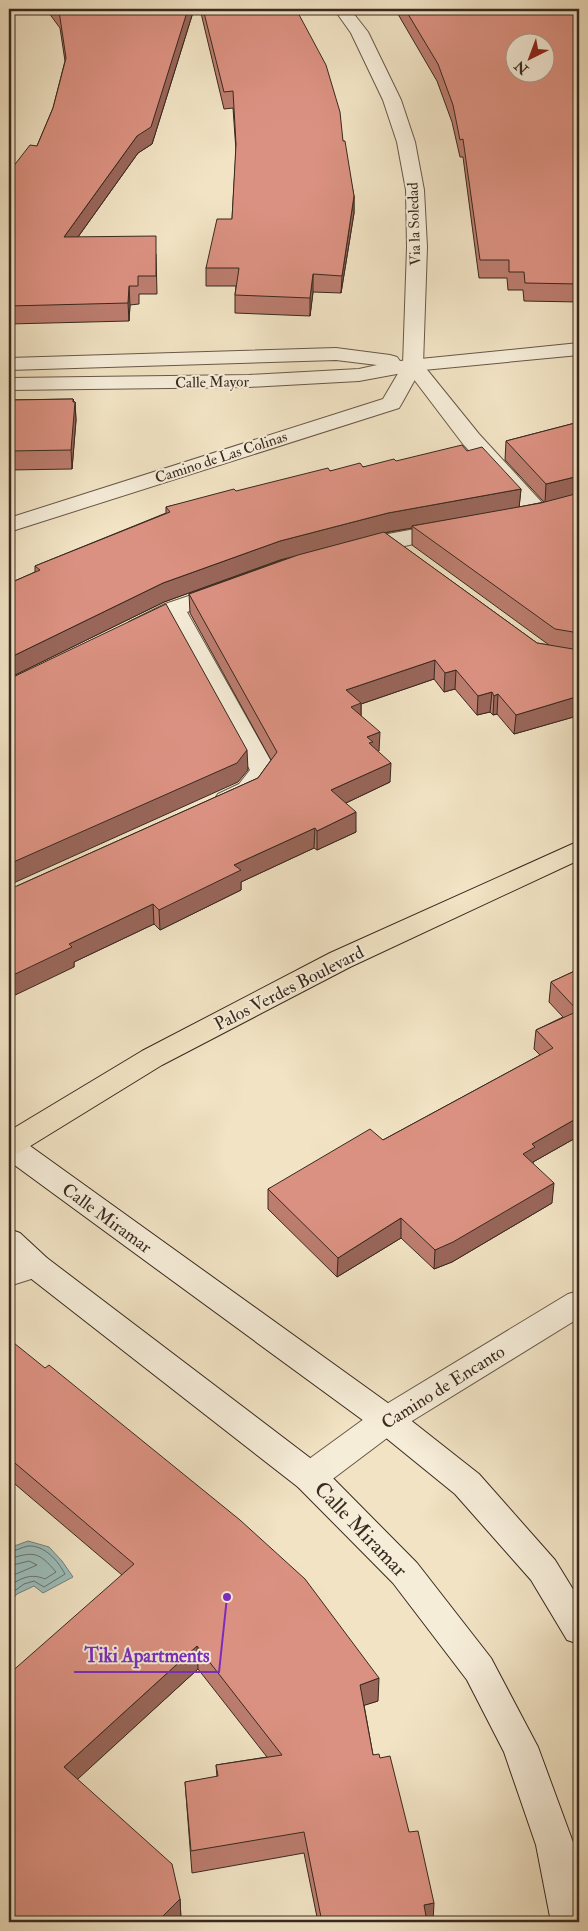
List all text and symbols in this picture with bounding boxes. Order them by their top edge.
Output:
north arrow [506,32,556,82]
text: N [511,56,533,78]
street label: Via la Soledad [404,181,425,266]
street label: Calle Mayor [175,372,250,393]
street label: Camino de Las Colinas [153,427,290,488]
street label: Palos Verdes Boulevard [211,941,368,1036]
street label: Calle Miramar [57,1178,156,1259]
street label: Camino de Encanto [377,1340,510,1435]
street label: Calle Miramar [308,1476,413,1583]
callout: Tiki Apartments [74,1638,219,1672]
text: Tiki Apartments [84,1644,210,1669]

